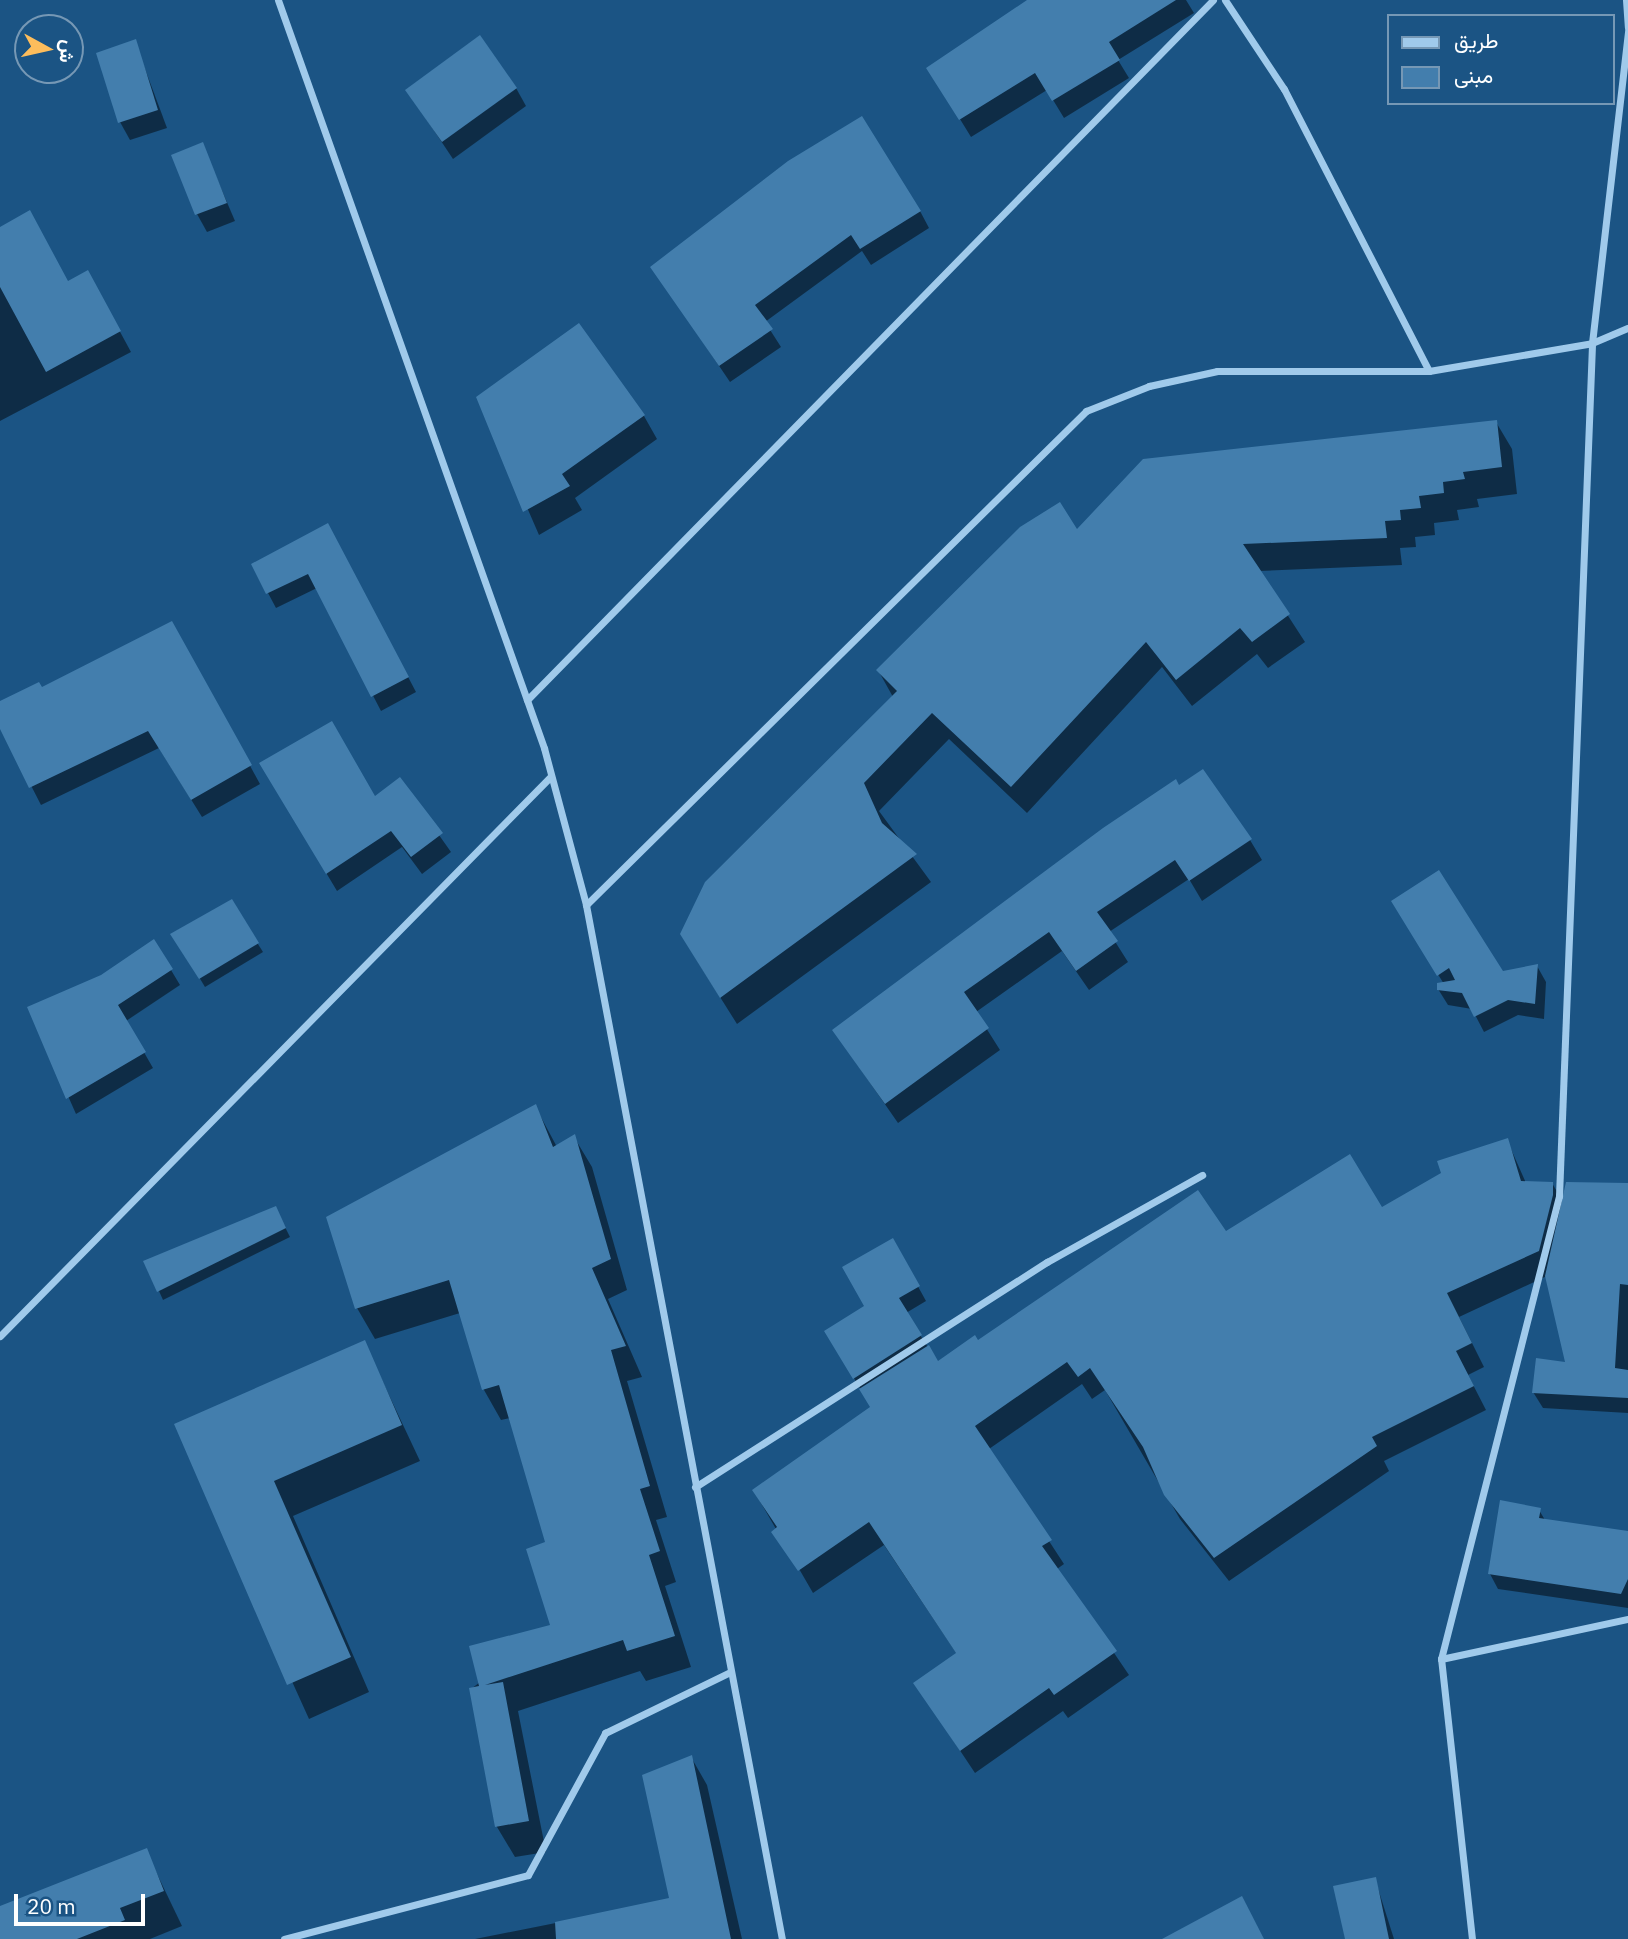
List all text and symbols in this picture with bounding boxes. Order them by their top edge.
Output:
north arrow [14,14,84,84]
legend [1386,14,1614,105]
text: طريق [1454,26,1499,54]
text: ش [54,39,81,65]
text: مبنى [1454,61,1493,89]
scale bar [18,1880,149,1924]
text: 20 m [27,1892,76,1920]

